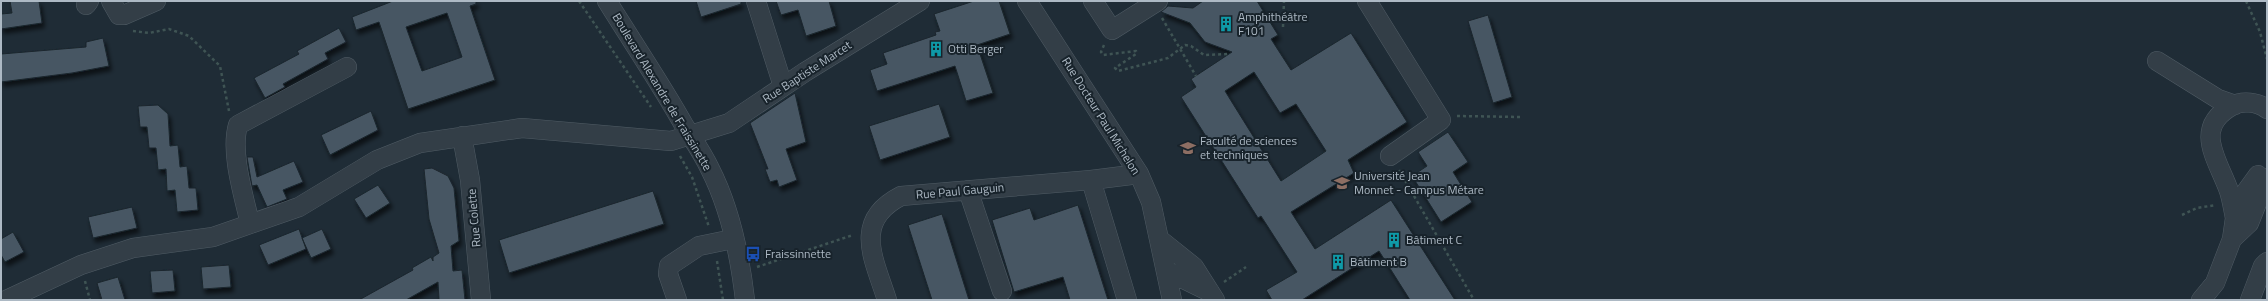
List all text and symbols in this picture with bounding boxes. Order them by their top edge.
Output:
place label: Amphithéâtre F101 [1238,7,1308,40]
street label: Boulevard Alexandre de Fraissinette [608,9,717,174]
building icon: Amphithéâtre F101 [1217,15,1235,33]
street label: Rue Baptiste Marcet [758,35,856,108]
place label: Otti Berger [948,39,1004,58]
building icon: Otti Berger [927,40,945,58]
street label: Rue Docteur Paul Michelon [1057,53,1146,178]
place label: Faculté de sciences et techniques [1200,131,1297,164]
school or university icon: Faculté de sciences et techniques [1179,139,1197,157]
place label: Université Jean Monnet - Campus Métare [1354,166,1484,199]
school or university icon: Université Jean Monnet - Campus Métare [1333,174,1351,192]
street label: Rue Paul Gauguin [915,177,1005,204]
street label: Rue Colette [461,188,486,248]
place label: Bâtiment C [1406,230,1463,249]
building icon: Bâtiment C [1385,231,1403,249]
place label: Fraissinnette [765,244,831,263]
bus stop icon: Fraissinnette [744,245,762,263]
place label: Bâtiment B [1350,252,1407,271]
building icon: Bâtiment B [1329,253,1347,271]

